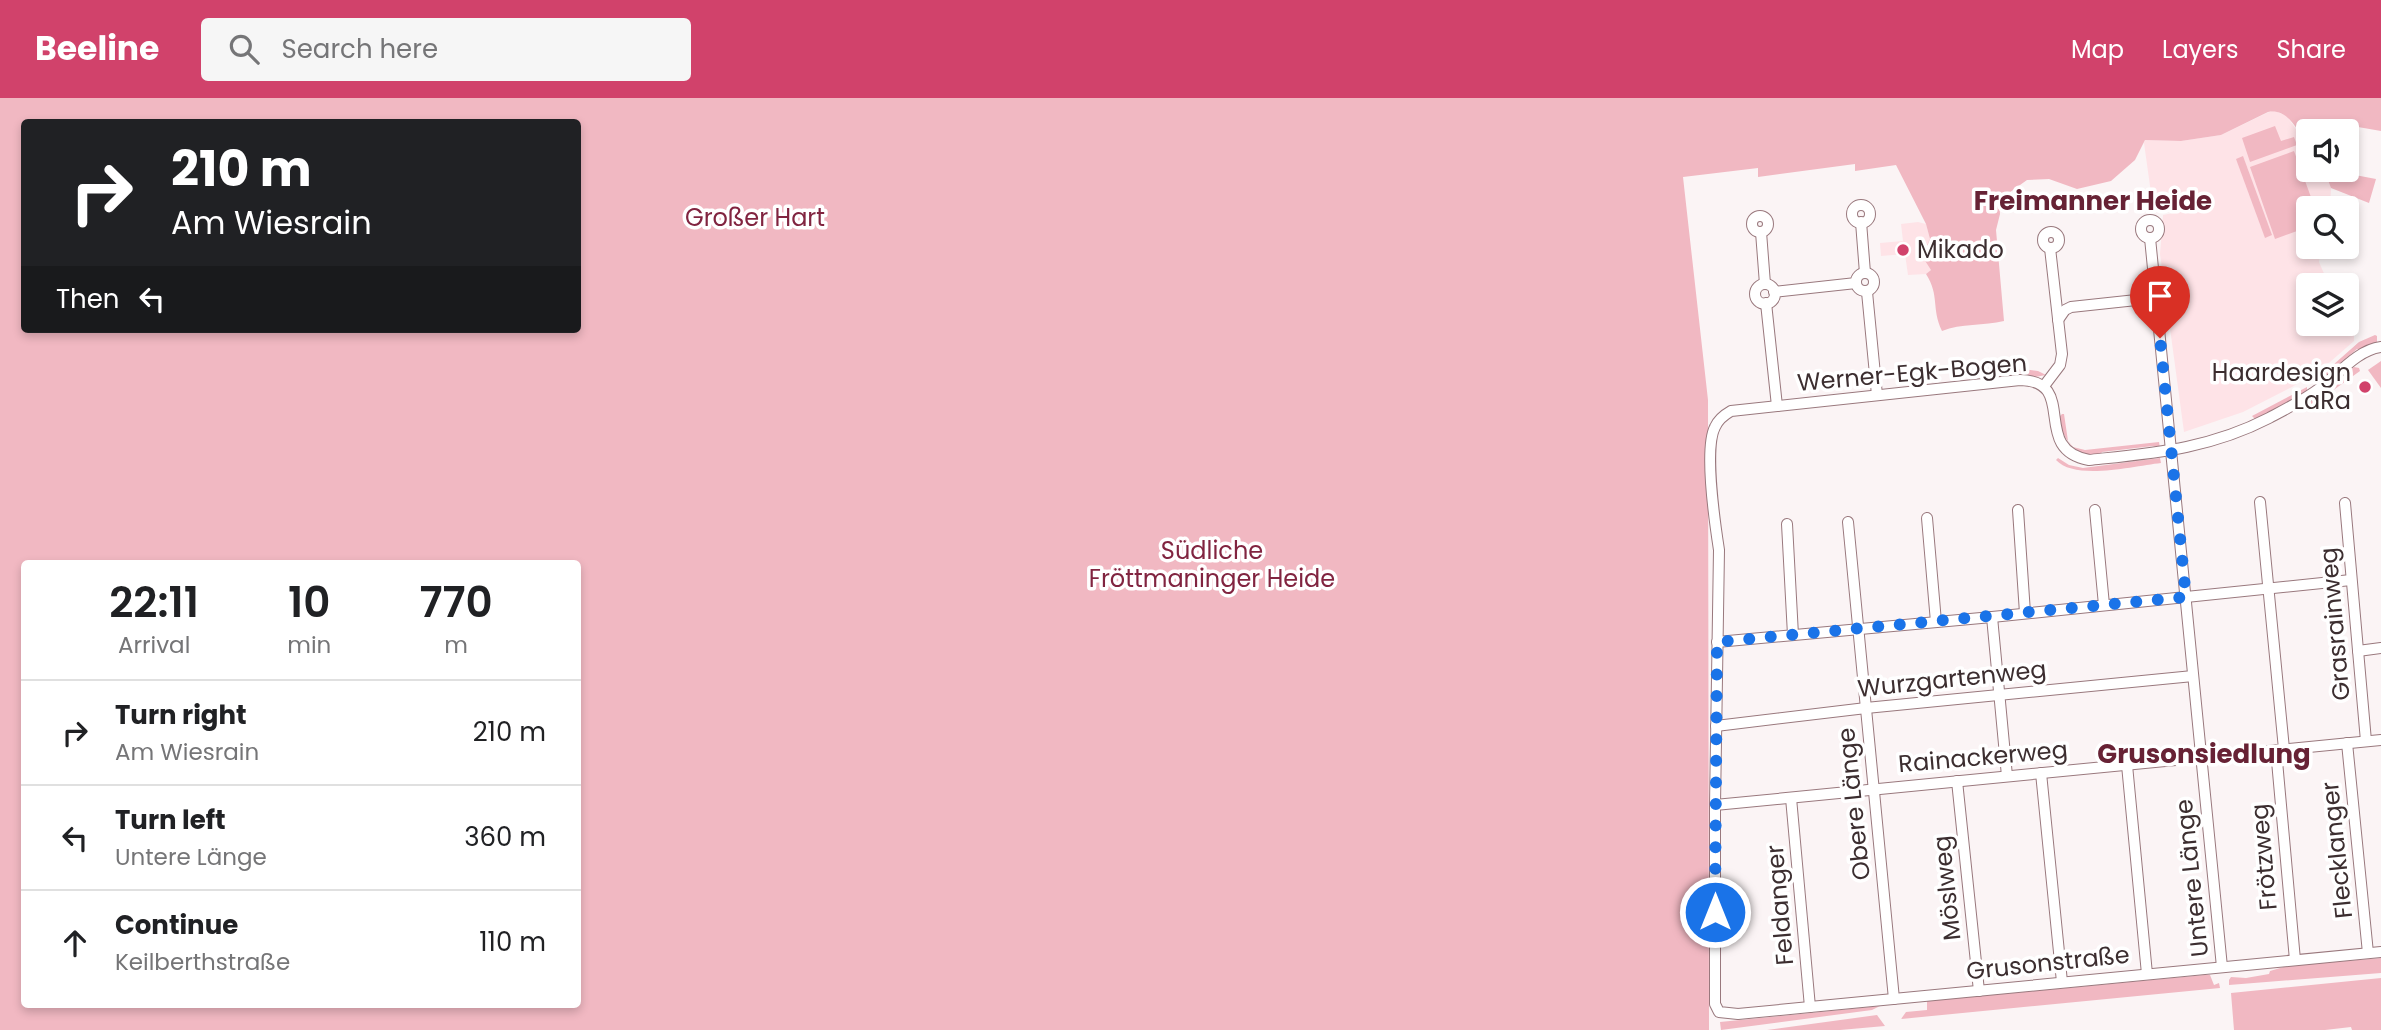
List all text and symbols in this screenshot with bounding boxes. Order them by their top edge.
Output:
search box [201,18,691,81]
text: Beeline [35,25,159,72]
icon: search [225,30,263,68]
text: Search here [281,31,438,67]
text: Map [2071,33,2124,66]
text: Layers [2162,33,2238,66]
text: Share [2276,33,2346,66]
map controls [2296,119,2359,336]
button: sound [2296,119,2359,182]
text: 210 m [171,135,312,203]
icon: right [56,147,147,238]
district label: Freimanner Heide [1974,183,2212,219]
button: search [2296,196,2359,259]
text: Am Wiesrain [171,200,372,245]
park label: Großer Hart [685,201,825,234]
place label: Mikado [1917,233,2004,266]
marker: Mikado [1895,242,1911,258]
pin [2130,266,2190,338]
button: layers [2296,273,2359,336]
icon: arrive [2141,277,2179,315]
icon: left [133,280,171,318]
text: Then [56,281,119,317]
street label: Werner-Egk-Bogen [1796,346,2028,399]
place label: Haardesign LaRa [2212,356,2351,417]
marker: Haardesign LaRa [2357,379,2373,395]
park label: Südliche Fröttmaninger Heide [1089,534,1335,595]
street label: Grasrainweg [2311,546,2358,702]
text: 22:11 [109,573,199,632]
text: 10 [288,573,330,632]
text: 770 [420,573,493,632]
text: Arrival [118,629,190,661]
text: min [287,629,331,661]
text: m [444,629,468,661]
street label: Wurzgartenweg [1856,652,2048,705]
text: Turn right [115,697,247,733]
icon: right [56,714,94,752]
text: 210 m [473,714,546,750]
street label: Obere Länge [1829,726,1878,882]
street label: Rainackerweg [1897,733,2069,780]
text: Am Wiesrain [115,736,259,768]
district label: Grusonsiedlung [2097,736,2311,772]
street label: Flecklanger [2313,780,2360,920]
street label: Untere Länge [2167,798,2216,959]
text: Turn left [115,802,226,838]
street label: Frötzweg [2242,802,2285,912]
icon: left [56,819,94,857]
text: 360 m [464,819,546,855]
street label: Möslweg [1925,834,1968,942]
text: Untere Länge [115,841,267,873]
street label: Feldanger [1758,843,1801,967]
position arrow [1678,875,1752,949]
text: Continue [115,907,238,943]
icon: ahead [56,924,94,962]
text: 110 m [479,924,546,960]
street label: Grusonstraße [1965,938,2131,987]
text: Keilberthstraße [115,946,290,978]

